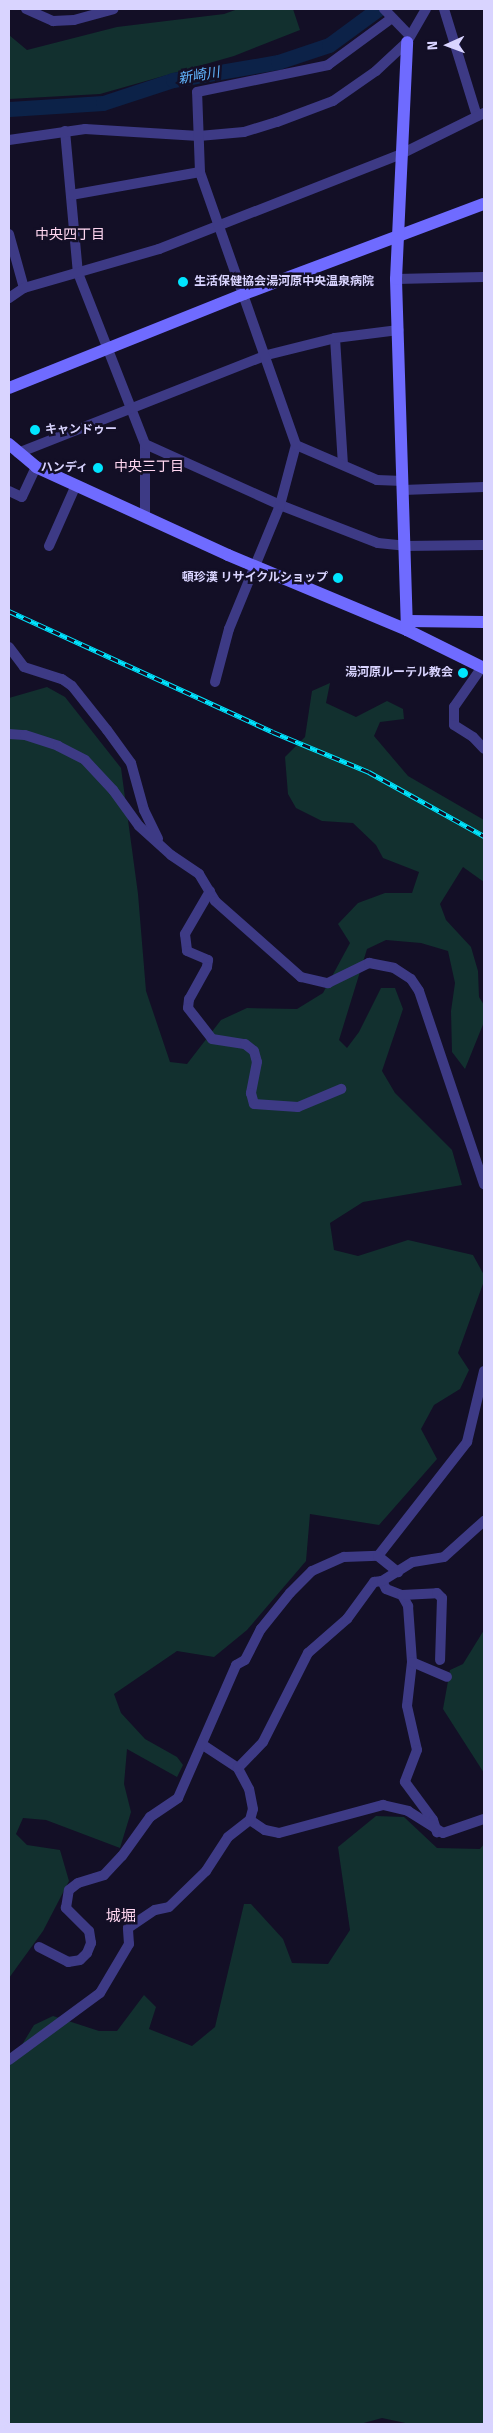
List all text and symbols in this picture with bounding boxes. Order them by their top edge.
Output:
north arrow [423,20,473,70]
text: N [424,41,441,50]
water label: 新崎川 [177,64,221,88]
district label: 中央四丁目 [35,227,105,243]
marker: 生活保健協会湯河原中央温泉病院 [176,275,190,289]
place label: 生活保健協会湯河原中央温泉病院 [194,275,374,289]
place label: キャンドゥー [45,423,117,437]
marker: キャンドゥー [29,424,41,436]
district label: 中央三丁目 [114,459,184,475]
place label: ハンディ [40,461,88,475]
marker: ハンディ [92,462,104,474]
place label: 頓珍漢 リサイクルショップ [181,571,328,585]
marker: 頓珍漢 リサイクルショップ [332,572,344,584]
place label: 湯河原ルーテル教会 [345,666,453,680]
marker: 湯河原ルーテル教会 [457,667,469,679]
district label: 城堀 [106,1908,136,1926]

